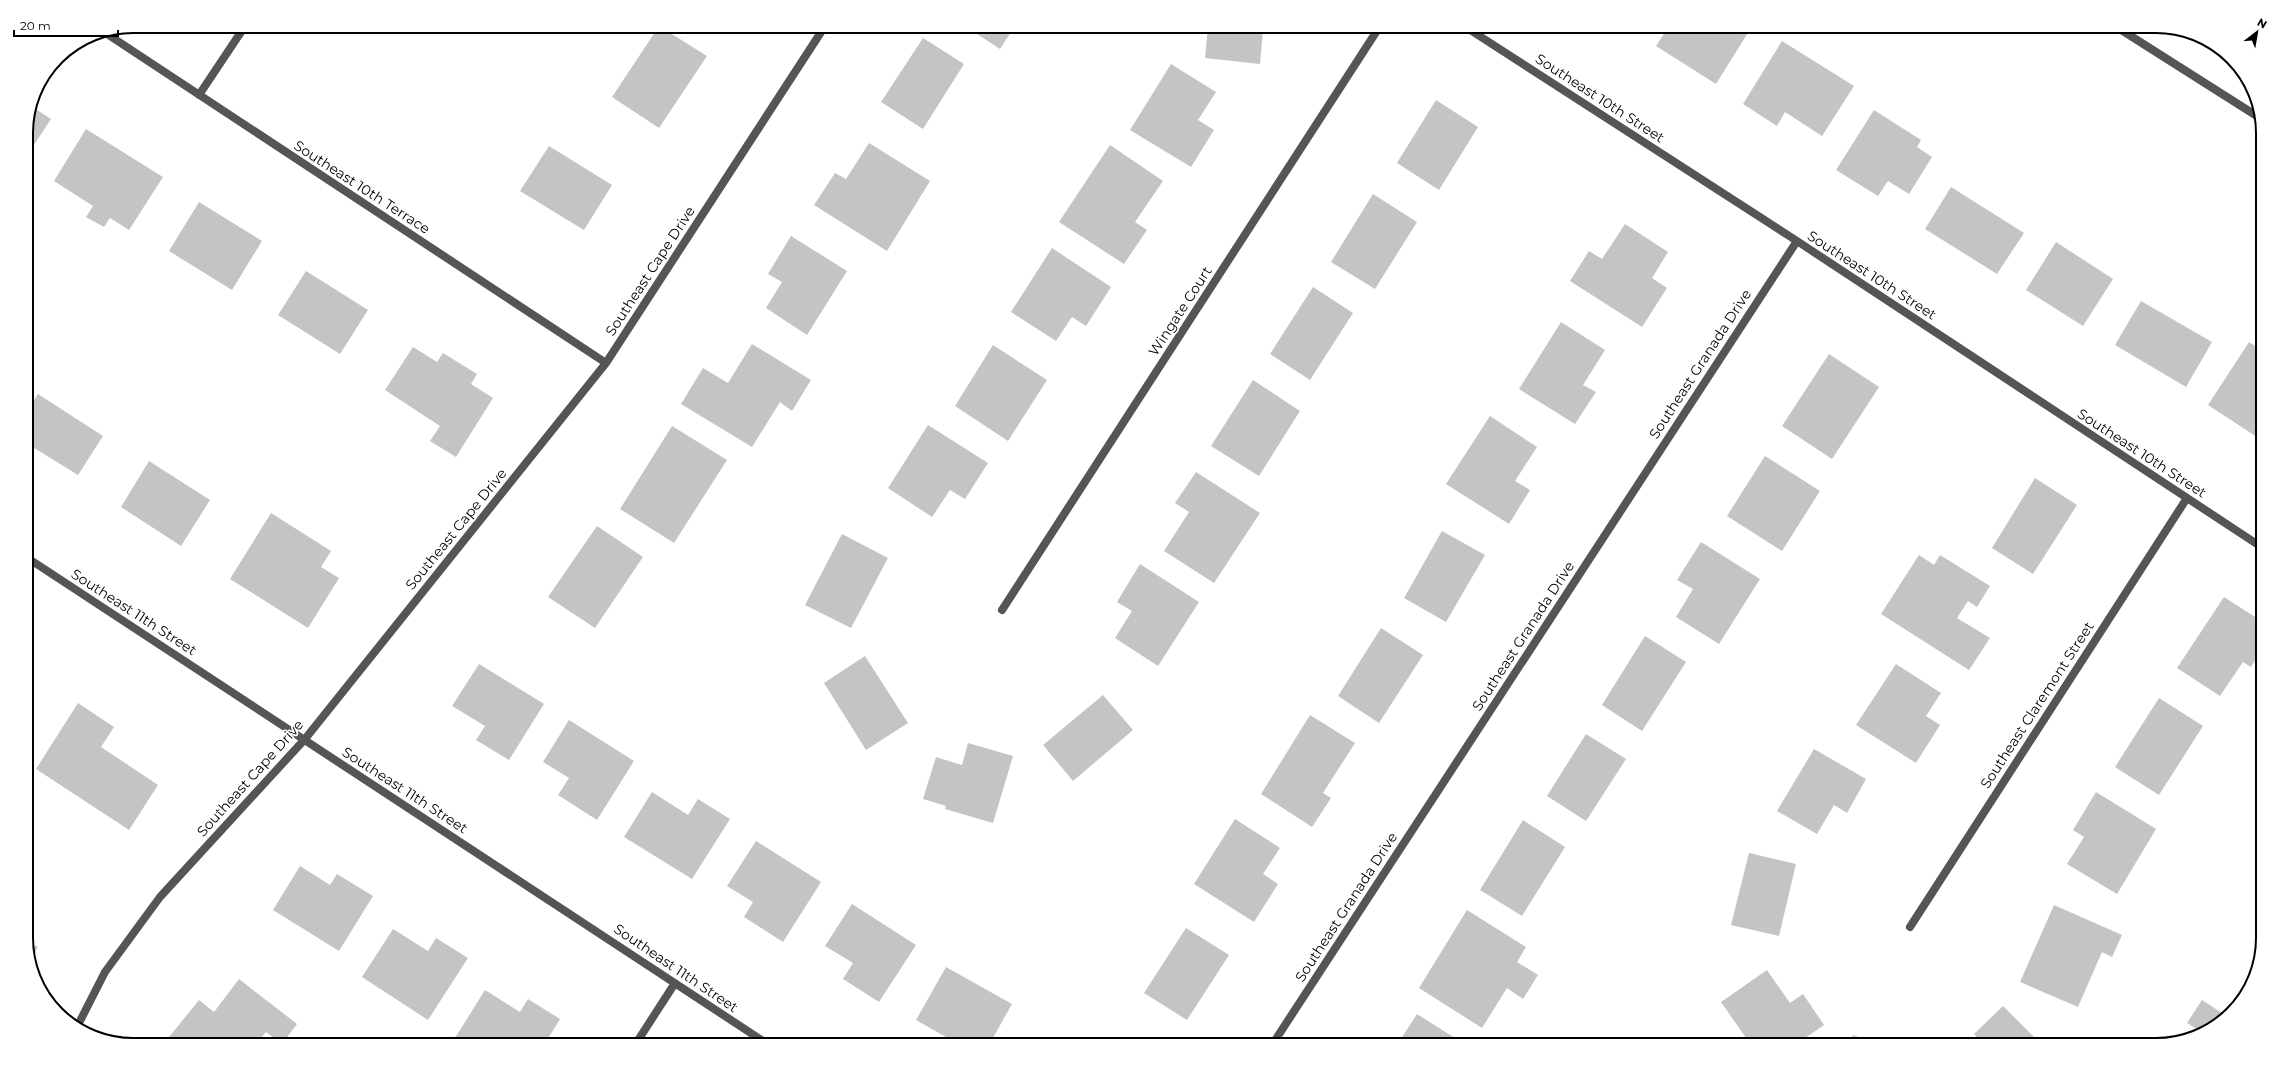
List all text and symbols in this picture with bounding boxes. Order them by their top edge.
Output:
scale bar [14,12,118,38]
north arrow [2237,12,2277,52]
text: N [2255,15,2270,32]
text: 20 m [20,18,51,33]
street label: Southeast 10th Street [1532,50,1668,147]
street label: Southeast 10th Terrace [291,136,433,238]
street label: Southeast Cape Drive [601,203,699,339]
street label: Southeast 10th Street [1804,227,1940,324]
street label: Wingate Court [1144,263,1216,359]
street label: Southeast Granada Drive [1645,286,1755,442]
street label: Southeast 10th Street [2074,405,2210,502]
street label: Southeast Cape Drive [401,465,511,593]
street label: Southeast Granada Drive [1468,558,1578,714]
street label: Southeast 11th Street [68,565,200,659]
street label: Southeast Claremont Street [1976,618,2098,792]
street label: Southeast Cape Drive [193,716,307,840]
street label: Southeast 11th Street [339,743,471,837]
street label: Southeast Granada Drive [1291,829,1401,985]
street label: Southeast 11th Street [610,920,742,1016]

